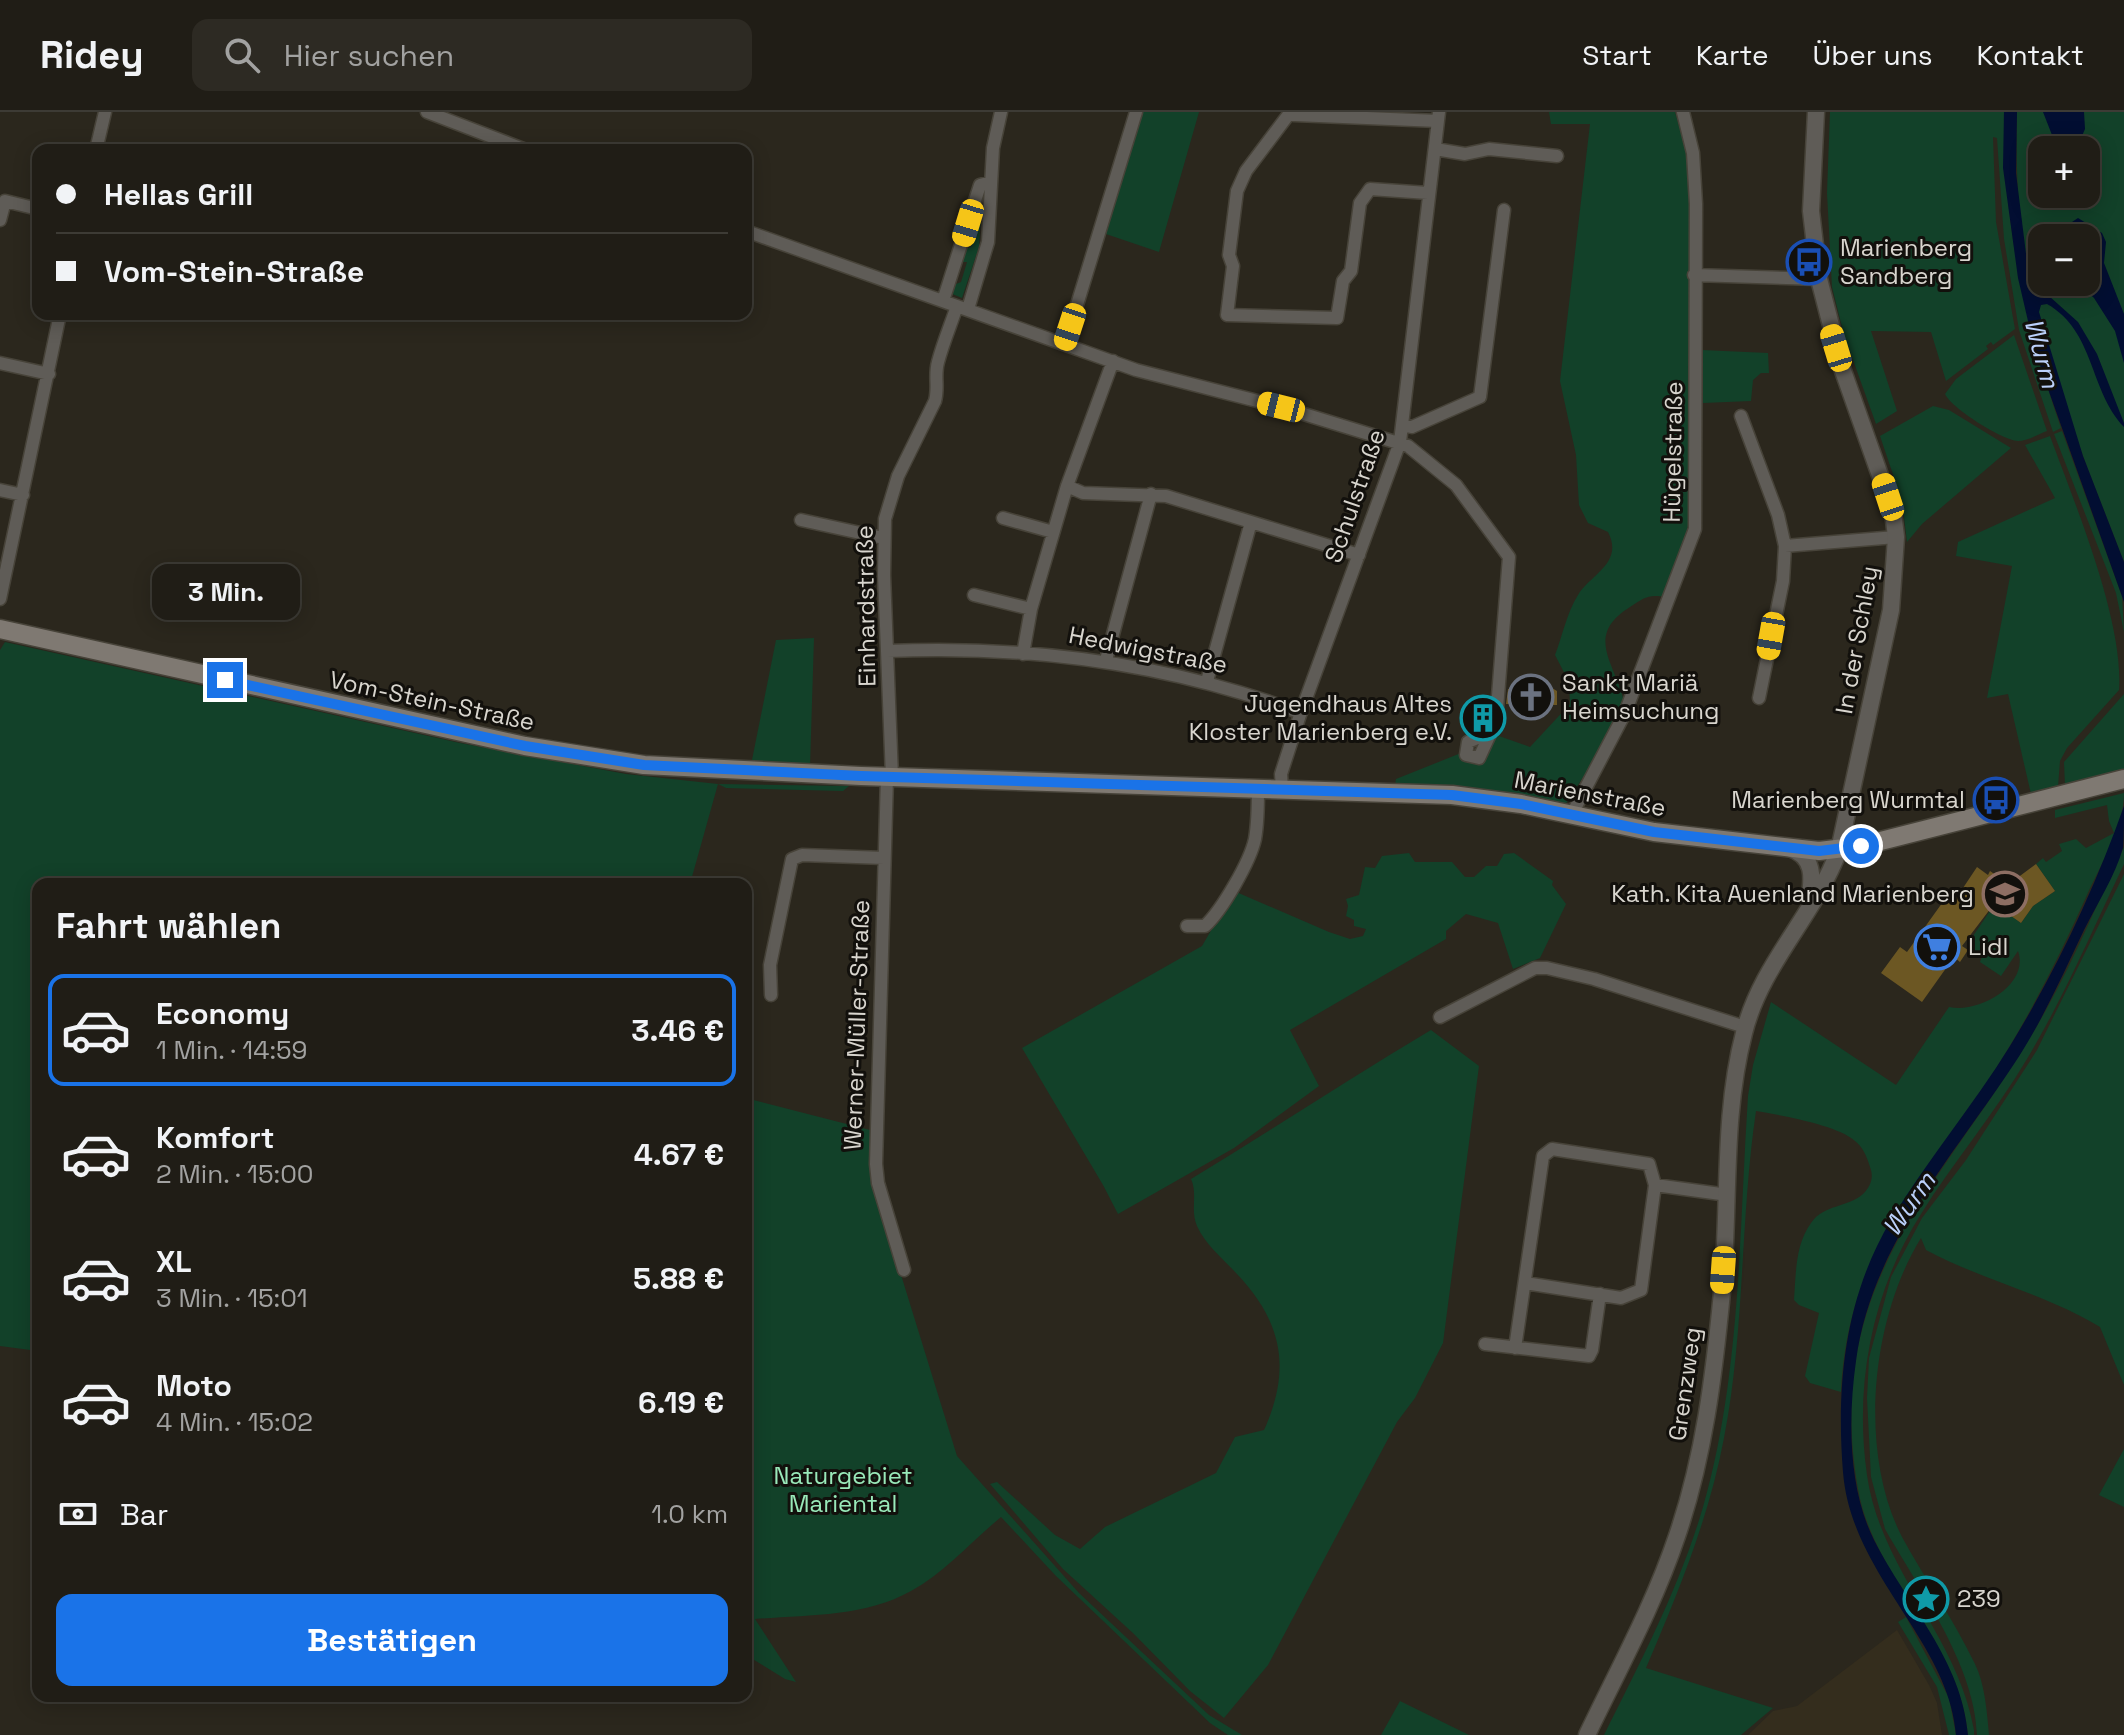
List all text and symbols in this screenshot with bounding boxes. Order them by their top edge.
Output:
search box [192,19,752,91]
text: Ridey [40,31,144,79]
icon: search [220,33,264,77]
text: Hier suchen [284,36,454,75]
text: Start [1582,37,1652,73]
text: Karte [1696,37,1768,73]
text: Über uns [1812,37,1933,73]
text: Kontakt [1977,37,2084,73]
map controls [2028,136,2100,296]
button: + [2028,136,2100,208]
text: Hellas Grill [104,175,253,214]
car [950,197,986,249]
button: − [2028,224,2100,296]
place label: Marienberg Sandberg [1840,232,1972,291]
bus stop icon: Marienberg Sandberg [1785,238,1833,286]
text: Vom-Stein-Straße [104,252,364,291]
car [1051,300,1089,354]
water label: Wurm [2016,314,2068,392]
car [1818,322,1854,374]
street label: Hügelstraße [1656,381,1689,523]
car [1255,390,1307,424]
street label: Schulstraße [1317,425,1392,567]
car [1869,470,1907,524]
street label: Einhardstraße [849,525,882,687]
street label: In der Schley [1828,563,1885,717]
callout: 3 Min. [151,564,299,620]
text: 3 Min. [188,575,264,609]
car [1755,610,1787,662]
street label: Hedwigstraße [1066,619,1230,680]
route end [207,662,243,698]
street label: Vom-Stein-Straße [327,664,537,737]
place label: Sankt Mariä Heimsuchung [1562,667,1720,726]
church icon: Sankt Mariä Heimsuchung [1507,673,1555,721]
place label: Jugendhaus Altes Kloster Marienberg e.V. [1189,688,1452,747]
building icon: Jugendhaus Altes Kloster Marienberg e.V. [1459,694,1507,742]
street label: Marienstraße [1512,764,1668,823]
bus stop icon: Marienberg Wurmtal [1972,776,2020,824]
place label: Marienberg Wurmtal [1731,784,1965,815]
route start [1843,828,1879,864]
school or university icon: Kath. Kita Auenland Marienberg [1981,870,2029,918]
place label: Kath. Kita Auenland Marienberg [1611,878,1974,909]
street label: Werner-Müller-Straße [837,899,876,1151]
text: Fahrt wählen [56,903,281,949]
supermarket icon: Lidl [1913,923,1961,971]
place label: Lidl [1968,931,2008,962]
icon: car [60,994,132,1066]
text: Economy [156,994,289,1033]
text: 3.46 € [631,1011,724,1050]
text: 1 Min. · 14:59 [156,1033,307,1067]
icon: car [60,1118,132,1190]
text: Komfort [156,1118,274,1157]
text: 4.67 € [634,1135,724,1174]
text: 2 Min. · 15:00 [156,1157,313,1191]
water label: Wurm [1875,1165,1944,1243]
icon: car [60,1242,132,1314]
text: XL [156,1242,192,1281]
car [1709,1245,1737,1295]
text: 5.88 € [633,1259,724,1298]
text: 3 Min. · 15:01 [156,1281,308,1315]
street label: Grenzweg [1661,1325,1708,1443]
icon: car [60,1366,132,1438]
text: Moto [156,1366,232,1405]
text: 6.19 € [638,1383,724,1422]
text: 4 Min. · 15:02 [156,1405,313,1439]
park label: Naturgebiet Mariental [773,1460,913,1519]
icon: cash [56,1492,100,1536]
text: Bar [120,1495,168,1534]
text: 1.0 km [651,1497,728,1531]
place icon: 239 [1902,1575,1950,1623]
place label: 239 [1957,1583,2001,1614]
button: Bestätigen [56,1594,728,1686]

